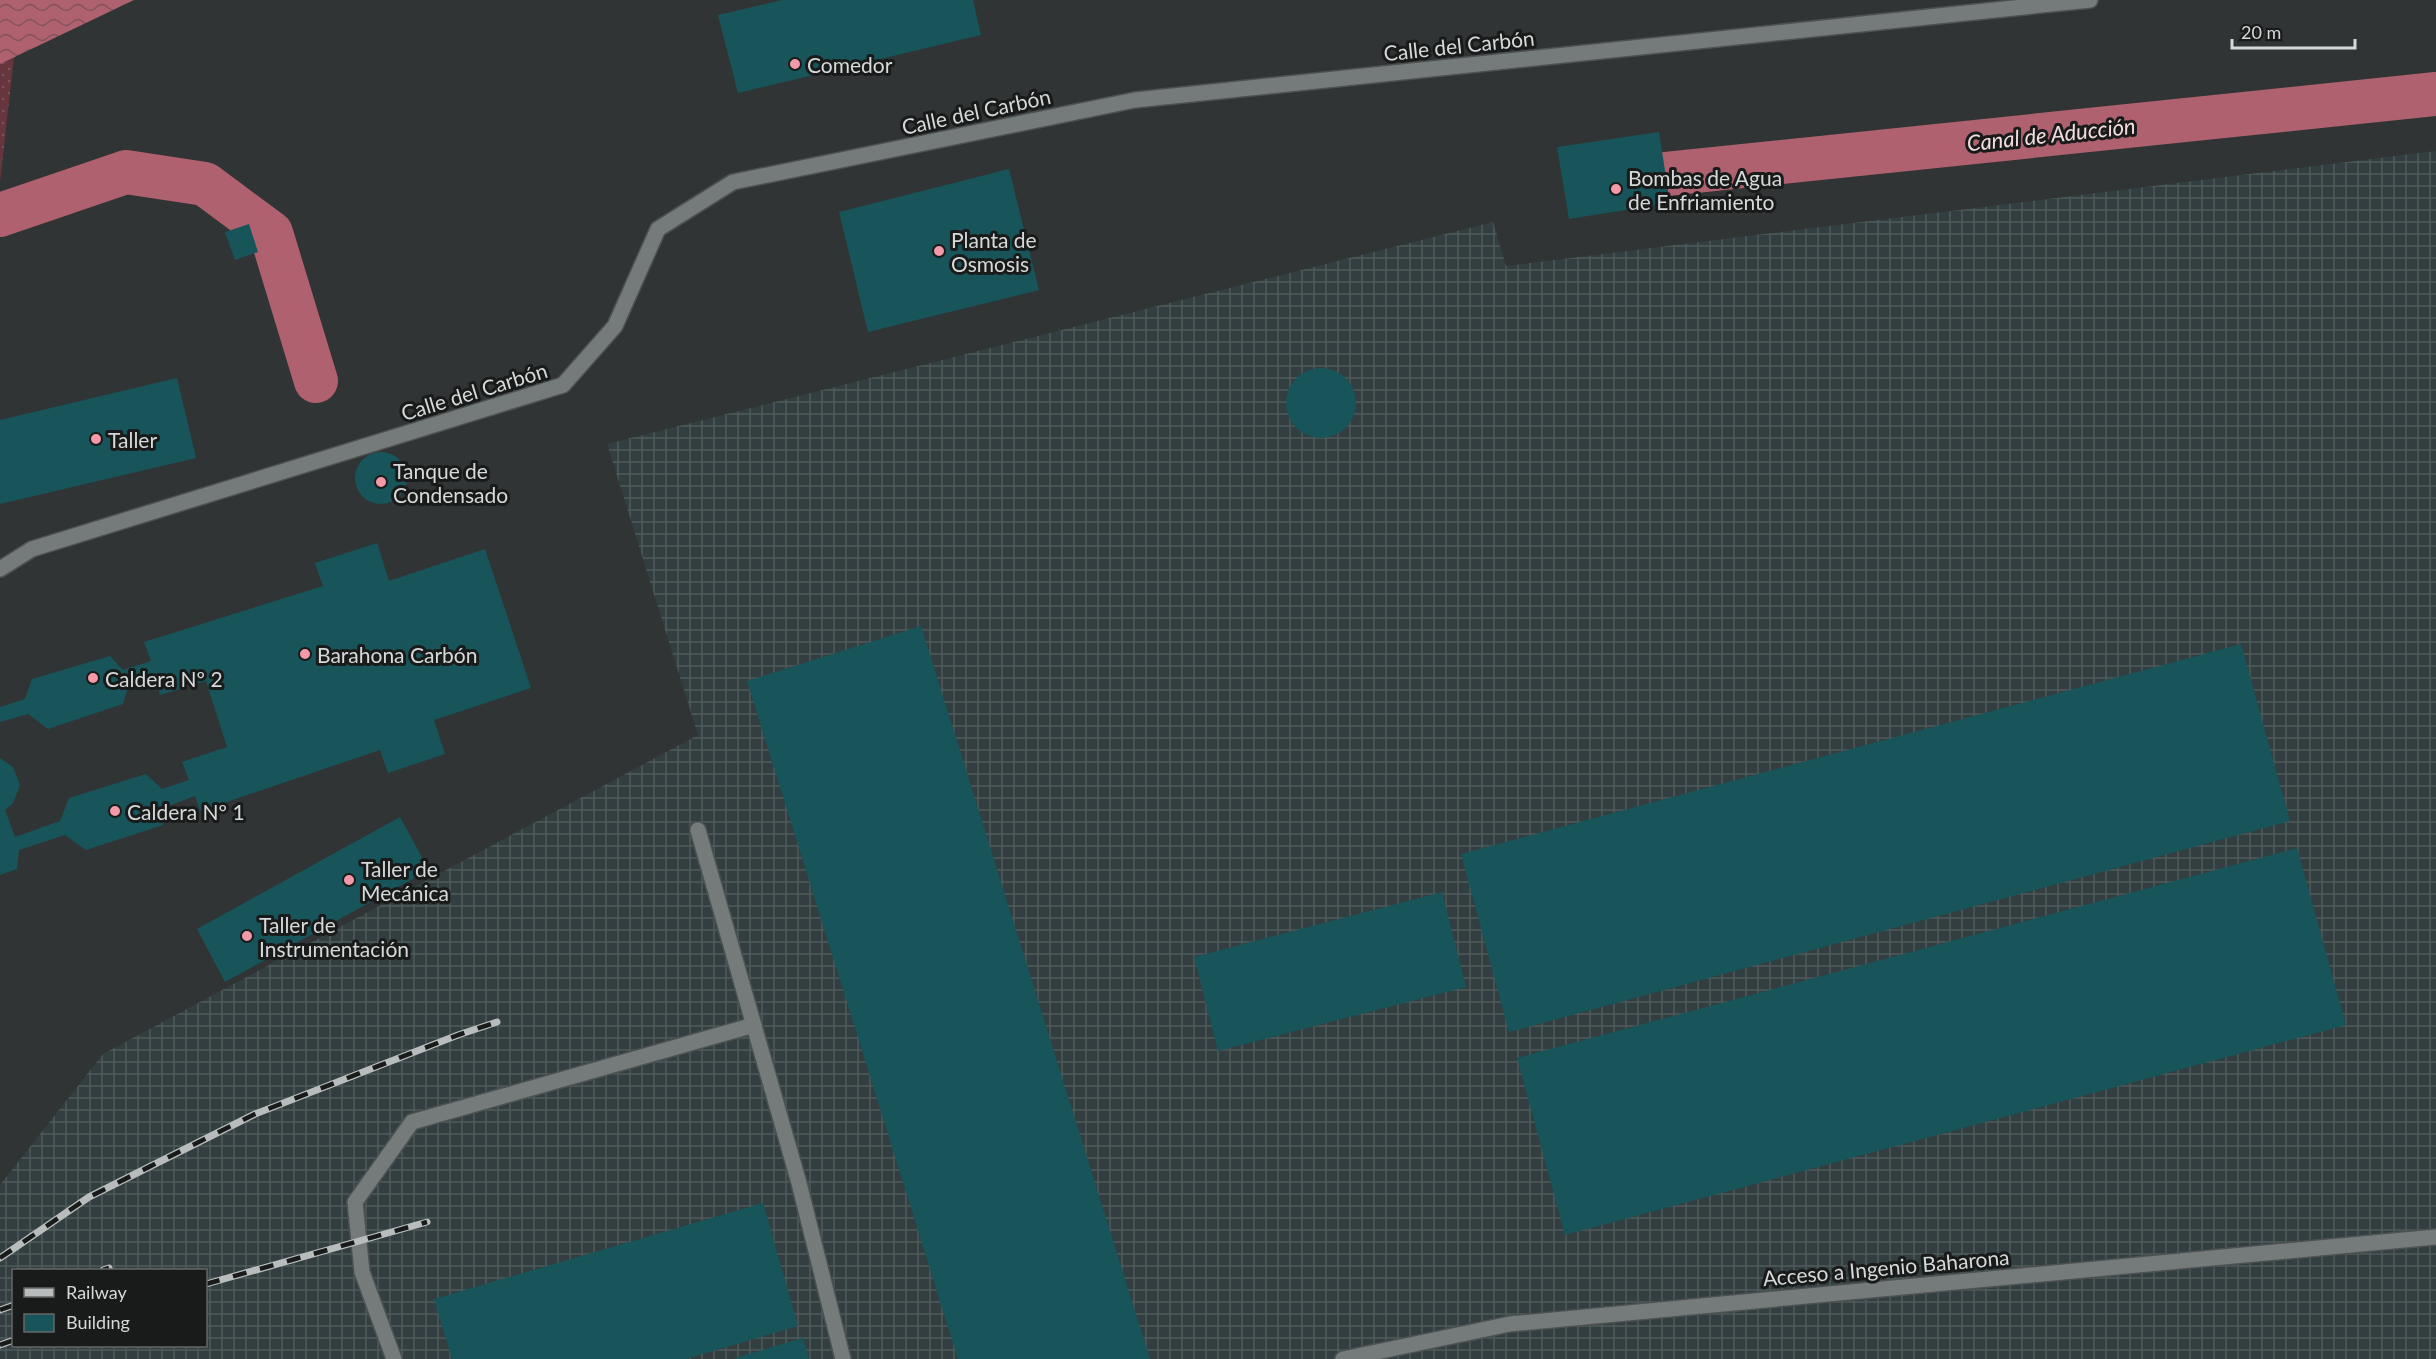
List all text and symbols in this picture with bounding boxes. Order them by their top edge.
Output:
scale bar [2232,12,2355,50]
text: 20 m [2241,21,2281,43]
street label: Calle del Carbón [1382,25,1536,65]
place label: Comedor [807,52,893,77]
marker: Comedor [788,57,802,71]
street label: Calle del Carbón [899,83,1053,139]
water label: Canal de Aducción [1965,112,2137,156]
place label: Bombas de Agua de Enfriamiento [1628,165,1782,214]
marker: Bombas de Agua de Enfriamiento [1609,182,1623,196]
place label: Planta de Osmosis [951,227,1037,276]
marker: Planta de Osmosis [932,244,946,258]
street label: Calle del Carbón [398,357,550,425]
place label: Taller [108,427,157,452]
marker: Taller [89,432,103,446]
place label: Tanque de Condensado [393,458,508,507]
marker: Tanque de Condensado [374,475,388,489]
place label: Barahona Carbón [317,642,477,667]
marker: Barahona Carbón [298,647,312,661]
place label: Caldera Nº 2 [105,666,223,691]
marker: Caldera Nº 2 [86,671,100,685]
place label: Caldera Nº 1 [127,799,245,824]
marker: Caldera Nº 1 [108,804,122,818]
place label: Taller de Mecánica [361,856,449,905]
marker: Taller de Mecánica [342,873,356,887]
place label: Taller de Instrumentación [259,912,409,961]
marker: Taller de Instrumentación [240,929,254,943]
street label: Acceso a Ingenio Baharona [1762,1244,2010,1290]
legend [12,1269,207,1347]
text: Railway [66,1281,127,1303]
text: Building [66,1311,130,1333]

